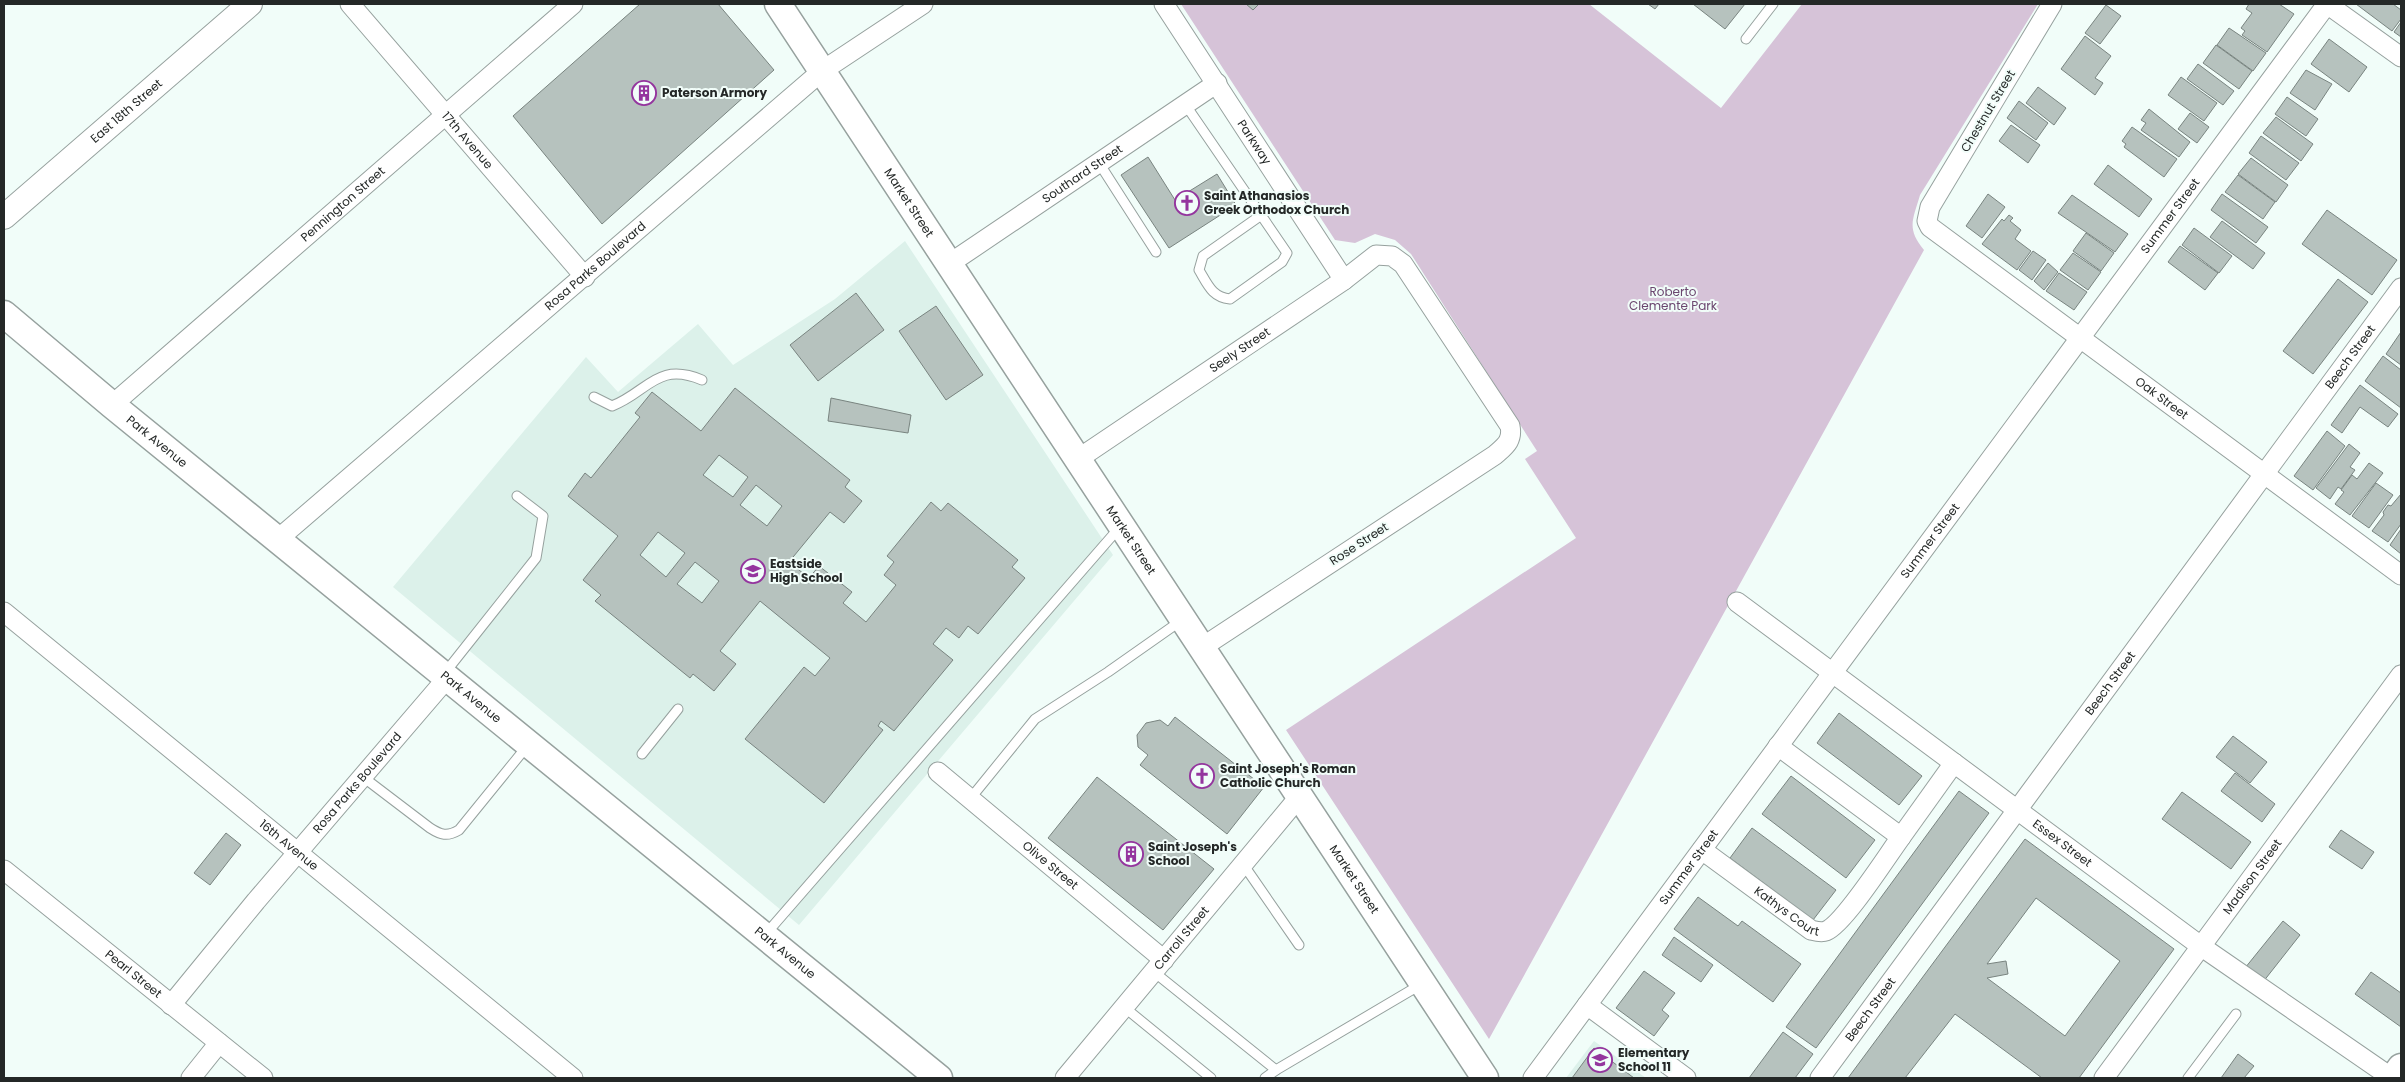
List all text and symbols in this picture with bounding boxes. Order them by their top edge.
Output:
street label: Chestnut Street [1956,66,2019,155]
street label: East 18th Street [87,75,166,146]
building icon: Paterson Armory [631,80,657,106]
place label: Paterson Armory [662,84,767,101]
street label: 17th Avenue [438,108,497,172]
street label: Parkway [1234,116,1276,168]
street label: Southard Street [1039,140,1126,207]
street label: Pennington Street [297,162,388,245]
street label: Market Street [880,165,938,240]
street label: Summer Street [2136,175,2203,257]
place label: Saint Athanasios Greek Orthodox Church [1204,187,1349,218]
church icon: Saint Athanasios Greek Orthodox Church [1174,190,1200,216]
street label: Rosa Parks Boulevard [541,217,649,314]
park label: Roberto Clemente Park [1629,283,1718,314]
street label: Beech Street [2321,321,2379,392]
street label: Seely Street [1206,323,1273,376]
street label: Oak Street [2132,373,2192,423]
street label: Park Avenue [123,411,191,471]
street label: Summer Street [1896,499,1963,582]
street label: Market Street [1102,502,1160,578]
street label: Rose Street [1326,518,1391,569]
place label: Eastside High School [770,555,843,586]
school or university icon: Eastside High School [740,558,766,584]
street label: Beech Street [2081,647,2139,718]
street label: Park Avenue [437,667,505,727]
street label: Rosa Parks Boulevard [309,728,405,837]
place label: Saint Joseph's Roman Catholic Church [1220,760,1356,791]
church icon: Saint Joseph's Roman Catholic Church [1189,763,1215,789]
street label: 16th Avenue [256,815,322,874]
street label: Essex Street [2029,815,2096,871]
street label: Summer Street [1655,826,1722,908]
street label: Madison Street [2218,835,2285,918]
street label: Olive Street [1019,837,1082,893]
place label: Saint Joseph's School [1148,838,1237,869]
building icon: Saint Joseph's School [1118,841,1144,867]
street label: Market Street [1326,841,1384,917]
street label: Kathys Court [1751,882,1821,940]
street label: Carroll Street [1149,902,1213,973]
street label: Park Avenue [751,922,819,982]
street label: Pearl Street [102,946,166,1002]
street label: Beech Street [1841,974,1899,1045]
place label: Elementary School 11 [1618,1044,1690,1075]
school or university icon: Elementary School 11 [1587,1047,1613,1073]

